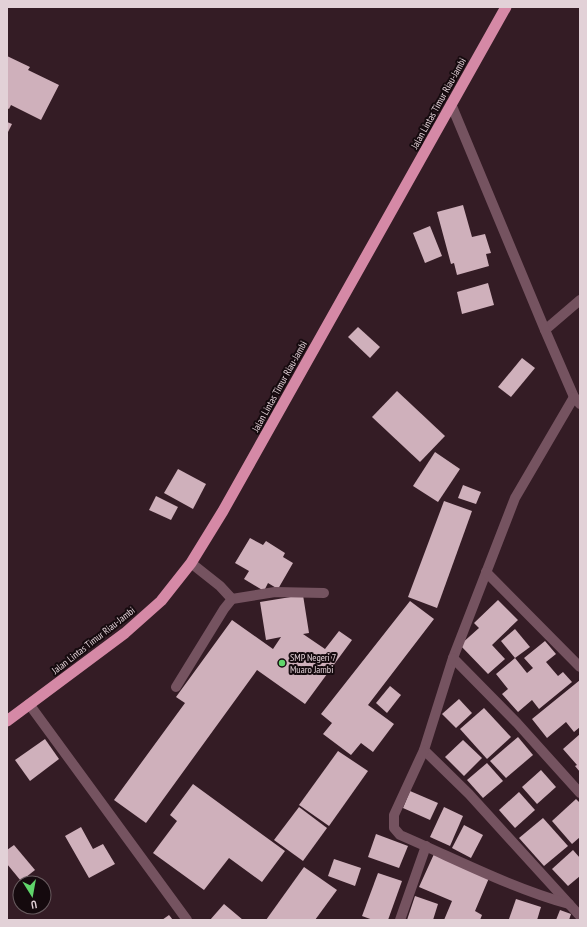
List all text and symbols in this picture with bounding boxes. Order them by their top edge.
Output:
street label: Jalan Lintas Timur Riau-Jambi [408,56,469,152]
street label: Jalan Lintas Timur Riau-Jambi [249,339,310,435]
street label: Jalan Lintas Timur Riau-Jambi [48,604,137,678]
place label: SMP Negeri 7 Muaro Jambi [290,651,336,676]
marker: SMP Negeri 7 Muaro Jambi [277,658,287,668]
north arrow [12,875,52,915]
text: U [29,897,38,912]

